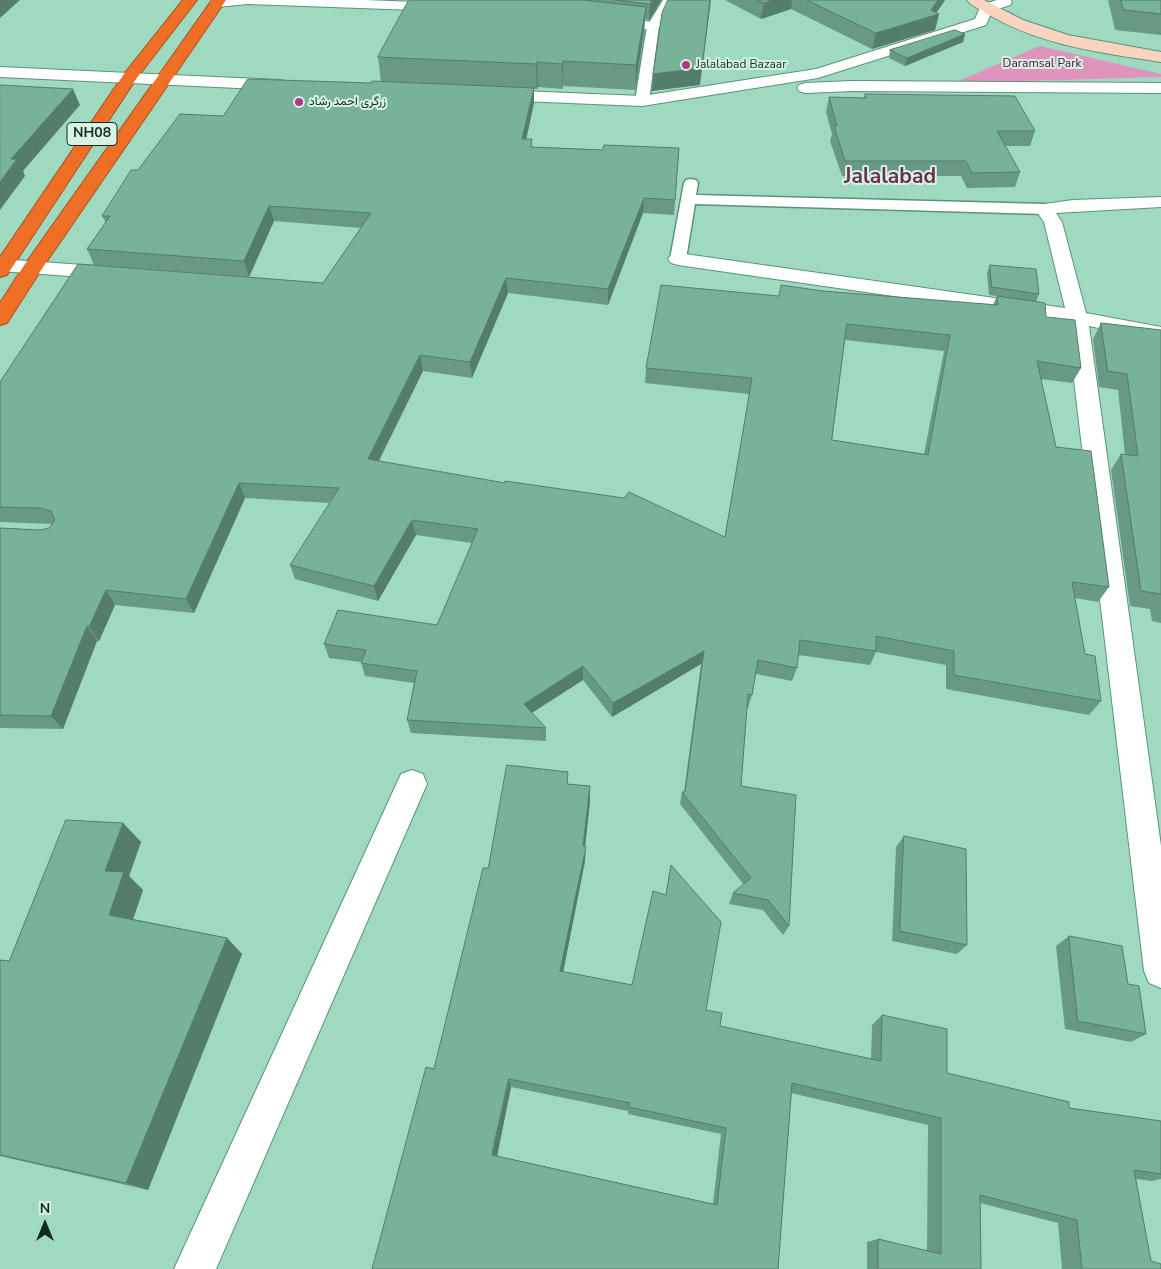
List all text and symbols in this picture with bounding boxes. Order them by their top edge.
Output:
park label: Daramsal Park [1003,57,1081,71]
place label: Jalalabad Bazaar [696,58,786,72]
marker: Jalalabad Bazaar [680,59,692,71]
place label: زرگری احمد رشاد [309,95,386,109]
marker: زرگری احمد رشاد [293,96,305,108]
road number: NH08 [67,122,117,146]
district label: Jalalabad [844,165,936,191]
north arrow [20,1199,70,1249]
text: N [40,1199,50,1218]

